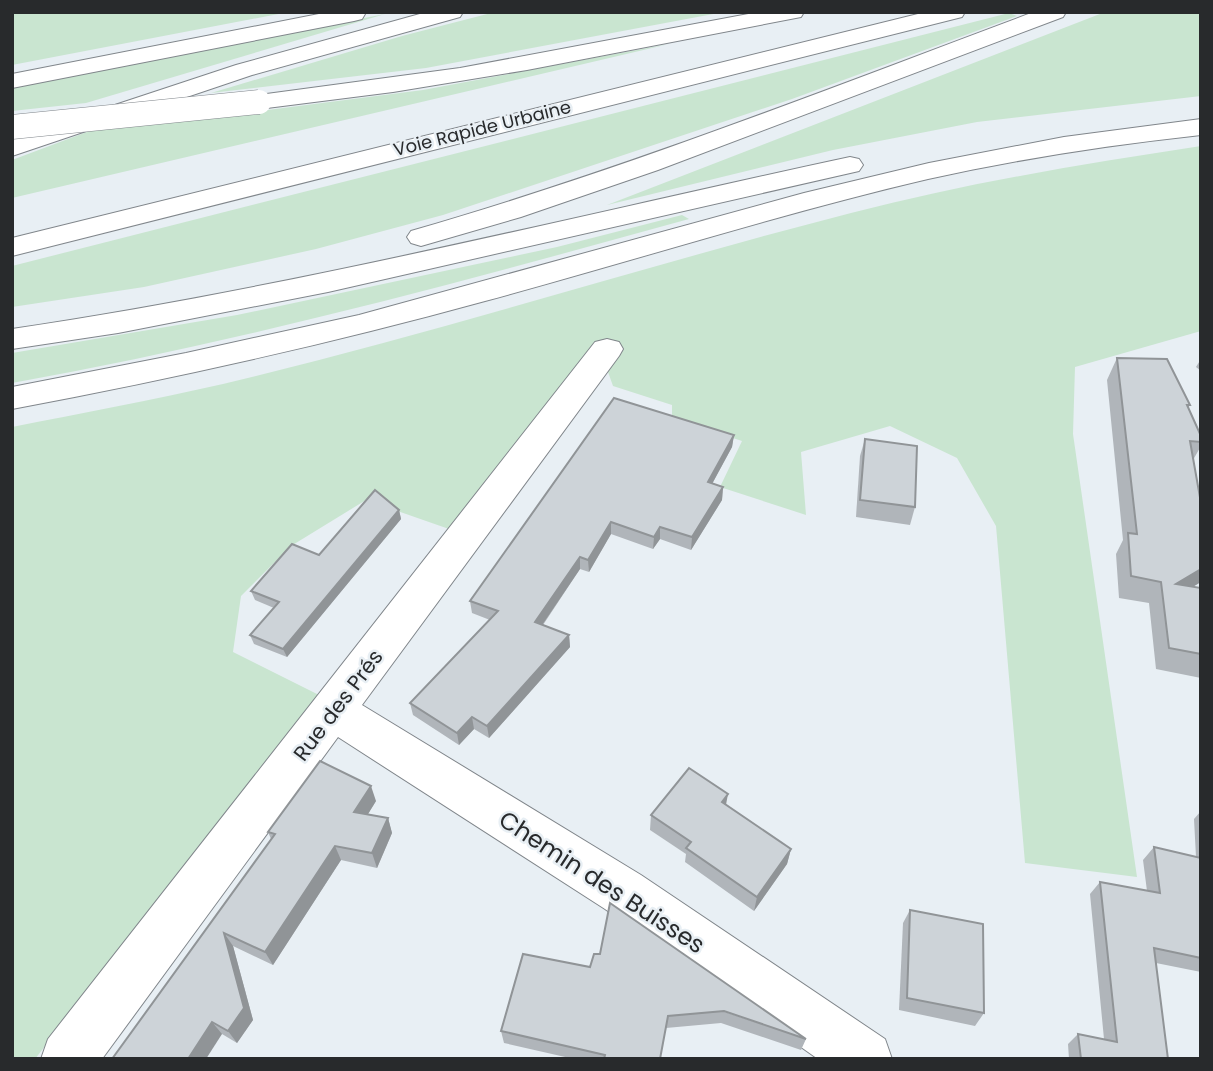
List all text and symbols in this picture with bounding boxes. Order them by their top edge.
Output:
street label: Voie Rapide Urbaine [391,94,573,162]
street label: Rue des Prés [287,643,389,767]
street label: Chemin des Buisses [493,803,711,961]

